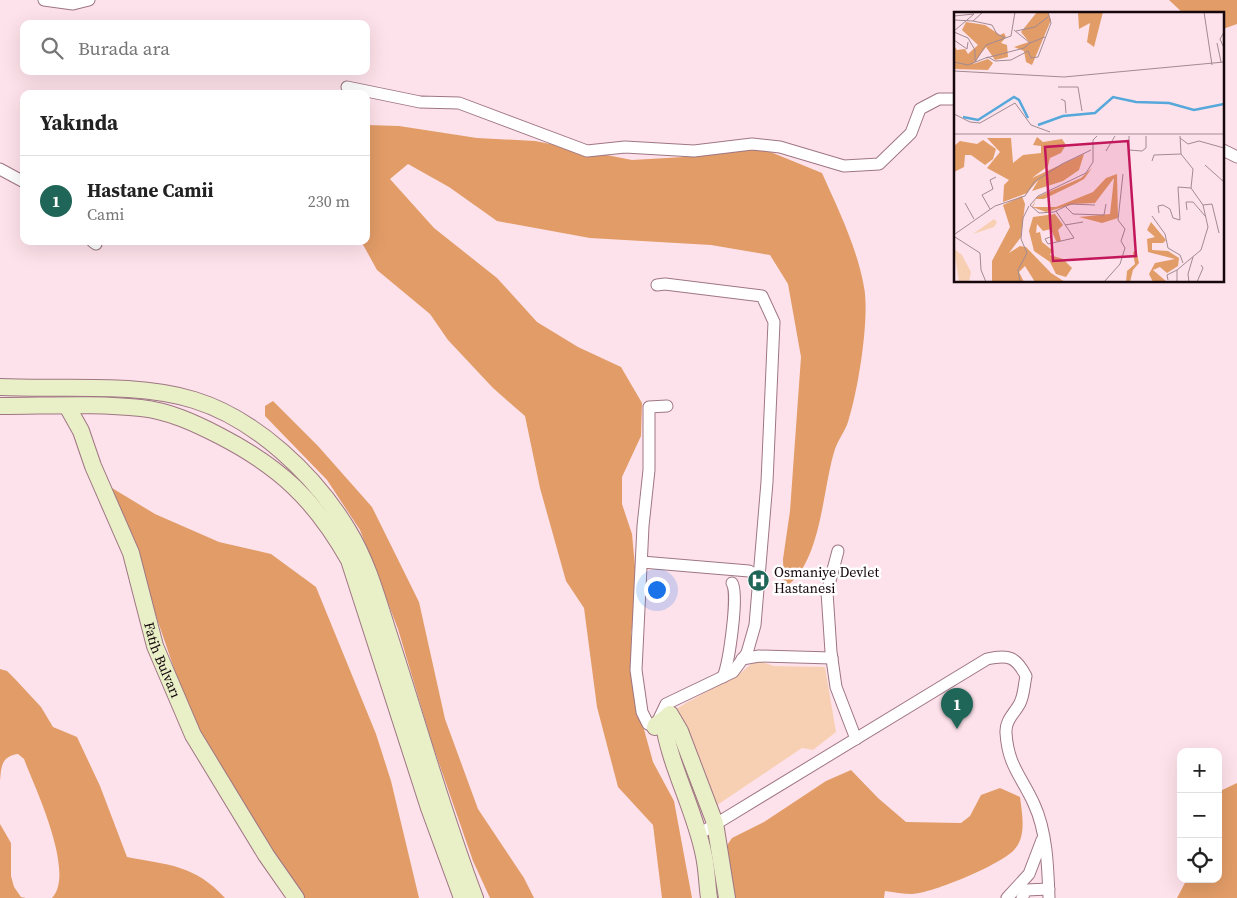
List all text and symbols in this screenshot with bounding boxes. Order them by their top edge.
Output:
inset map [954,12,1224,282]
search box [20,20,370,75]
icon: search [38,34,66,62]
text: Burada ara [78,35,170,61]
text: Yakında [40,108,118,137]
text: Hastane Camii [87,177,214,203]
text: 1 [52,190,60,212]
text: 230 m [308,190,350,212]
text: Cami [87,203,124,225]
place label: Osmaniye Devlet Hastanesi [774,562,879,598]
hospital icon: Osmaniye Devlet Hastanesi [746,568,770,592]
your location [644,577,670,603]
street label: Fatih Bulvarı [139,620,186,701]
pin: 1 [941,688,973,729]
map controls [1177,748,1222,883]
button: + [1177,748,1222,793]
button: − [1177,793,1222,838]
button: locate [1177,838,1222,883]

